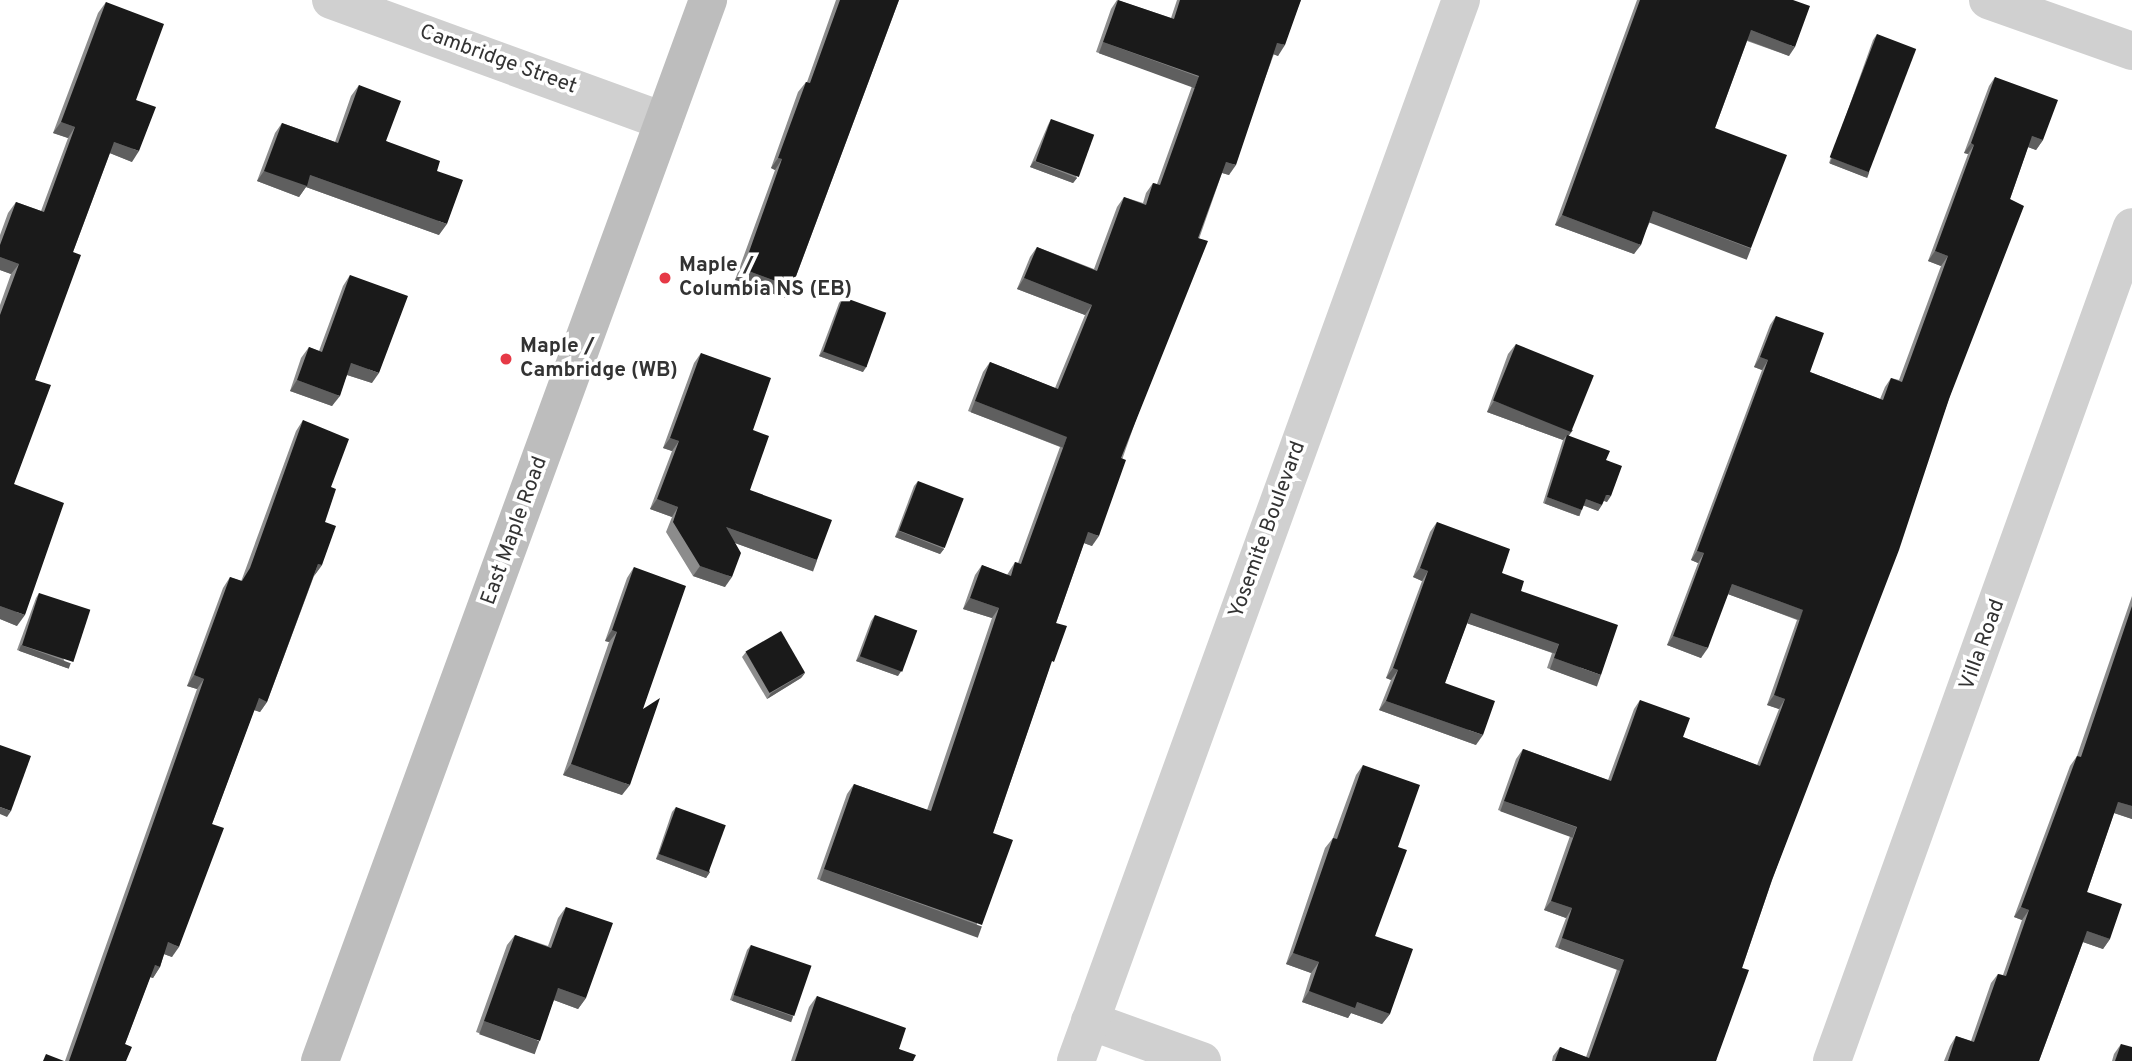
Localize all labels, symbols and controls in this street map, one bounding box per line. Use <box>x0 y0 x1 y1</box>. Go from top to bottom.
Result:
street label: Cambridge Street <box>416 20 580 100</box>
place label: Maple / Columbia NS (EB) <box>679 253 852 303</box>
marker: Maple / Columbia NS (EB) <box>657 270 673 286</box>
place label: Maple / Cambridge (WB) <box>520 334 678 384</box>
marker: Maple / Cambridge (WB) <box>498 351 514 367</box>
street label: Yosemite Boulevard <box>1224 438 1312 622</box>
street label: East Maple Road <box>477 453 553 609</box>
street label: Villa Road <box>1955 596 2011 694</box>

